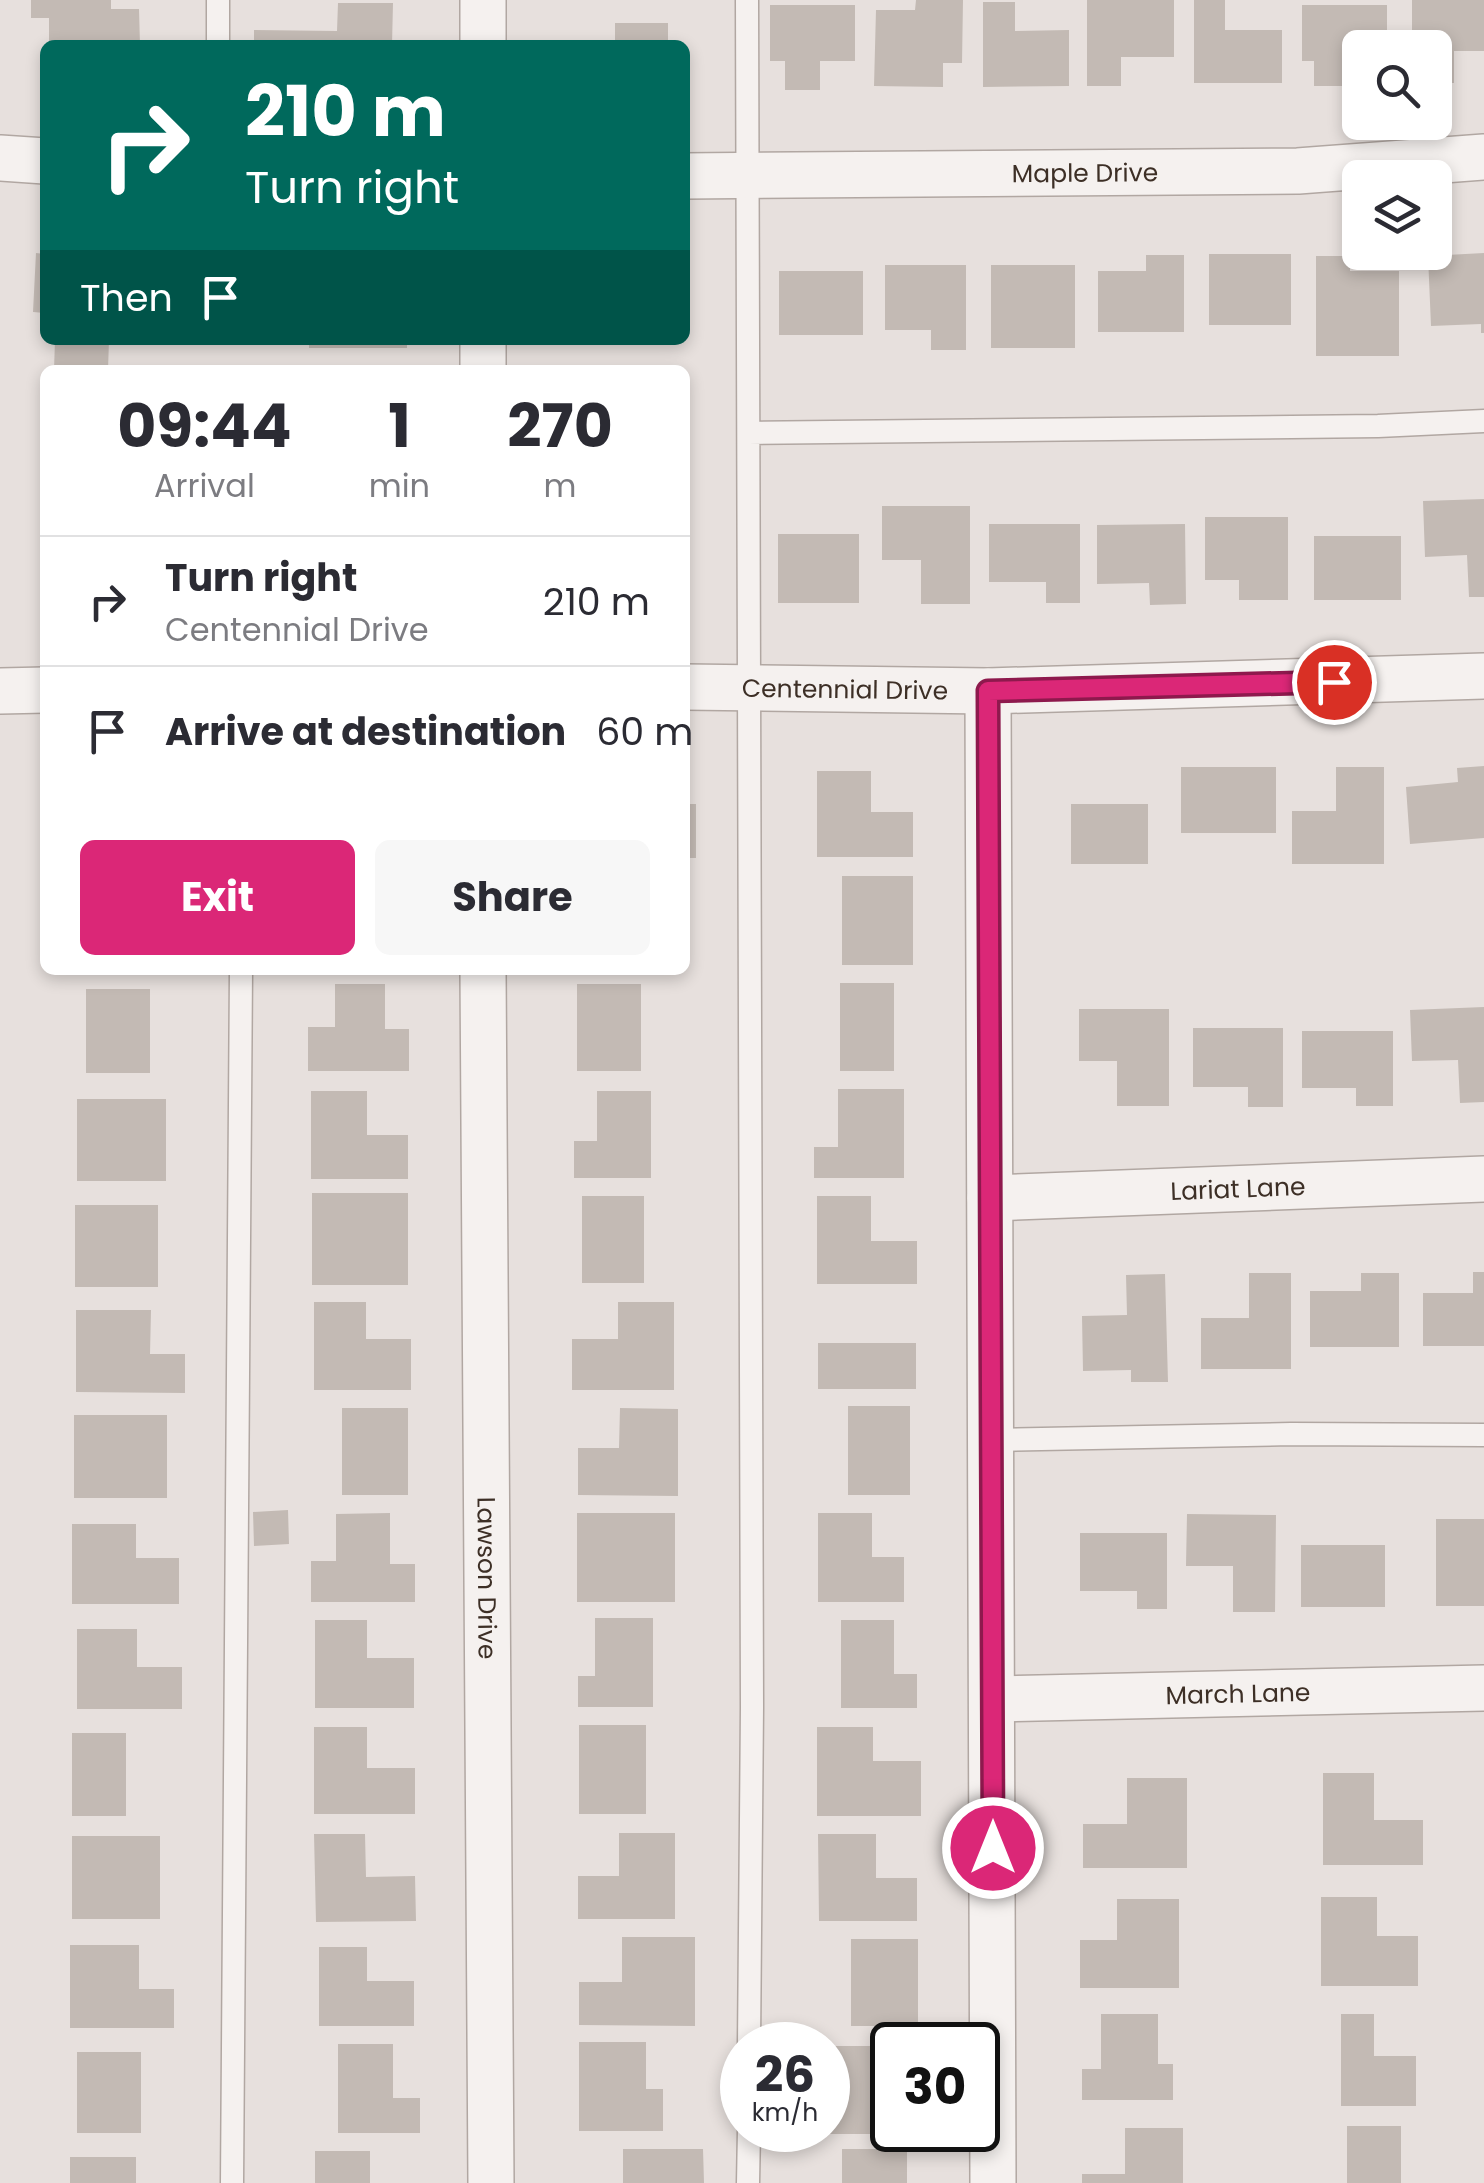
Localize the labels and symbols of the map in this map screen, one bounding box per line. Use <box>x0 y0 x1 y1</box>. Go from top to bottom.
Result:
street label: Maple Drive <box>1012 155 1158 191</box>
pin <box>1292 640 1377 725</box>
street label: Centennial Drive <box>742 670 948 708</box>
street label: Lariat Lane <box>1170 1168 1306 1209</box>
street label: Lawson Drive <box>469 1497 505 1659</box>
street label: March Lane <box>1165 1674 1311 1713</box>
position arrow <box>941 1796 1045 1900</box>
speed limit sign: 30 <box>870 2022 1000 2152</box>

